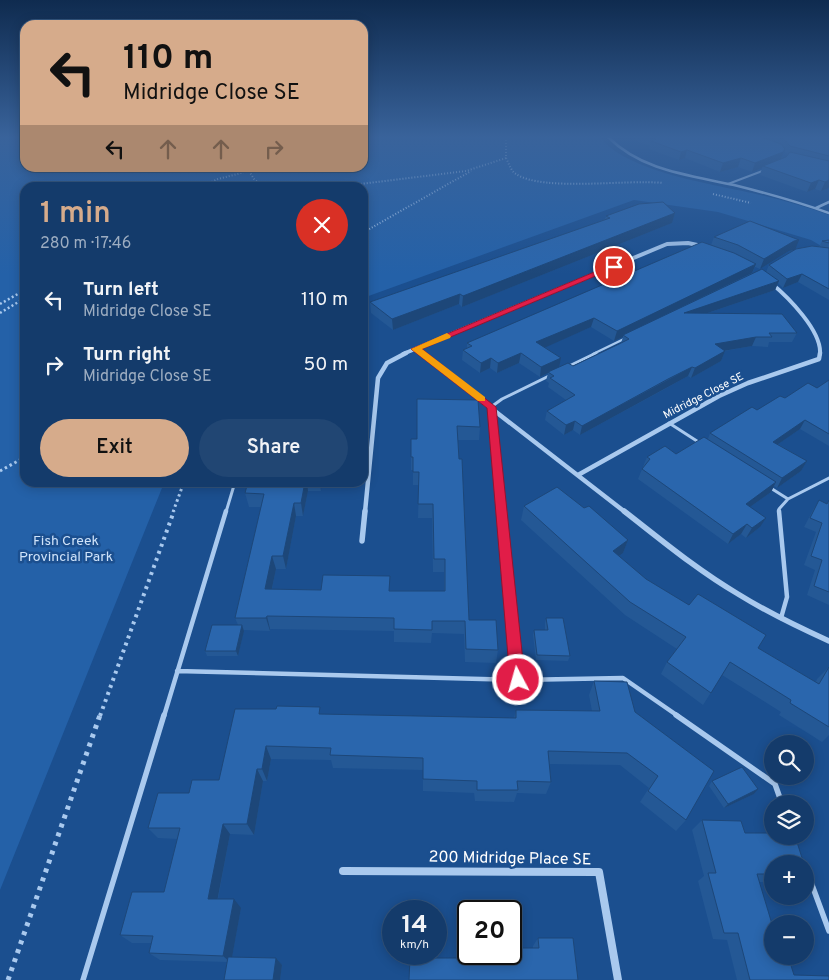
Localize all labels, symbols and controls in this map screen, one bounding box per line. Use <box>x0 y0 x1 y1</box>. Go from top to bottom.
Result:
text: 110 m <box>123 37 213 81</box>
icon: left <box>40 40 105 105</box>
text: Midridge Close SE <box>123 80 300 107</box>
icon: left <box>101 135 129 163</box>
icon: ahead <box>154 135 182 163</box>
icon: ahead <box>207 135 235 163</box>
icon: right <box>260 135 288 163</box>
text: 1 min <box>40 196 111 233</box>
button: close <box>296 199 348 251</box>
text: 280 m · 17:46 <box>40 234 131 254</box>
pin <box>593 246 635 288</box>
icon: arrive <box>600 253 628 281</box>
text: Turn left <box>83 278 159 302</box>
icon: left <box>40 286 68 314</box>
text: 110 m <box>301 288 348 312</box>
text: Midridge Close SE <box>83 302 212 322</box>
text: Turn right <box>83 343 171 367</box>
icon: right <box>40 351 68 379</box>
text: 50 m <box>303 353 348 377</box>
text: Midridge Close SE <box>83 367 212 387</box>
street label: Midridge Close SE <box>661 370 746 422</box>
button: Exit <box>40 419 189 477</box>
button: Share <box>199 419 348 477</box>
park label: Fish Creek Provincial Park <box>19 533 113 566</box>
position arrow <box>491 653 543 705</box>
map controls <box>764 735 814 965</box>
button: search <box>764 735 814 785</box>
button: layers <box>764 795 814 845</box>
street label: 200 Midridge Place SE <box>428 848 592 870</box>
button: + <box>764 855 814 905</box>
speed limit sign: 20 <box>457 900 522 965</box>
text: 14 <box>401 910 428 942</box>
button: − <box>764 915 814 965</box>
text: km/h <box>400 937 429 953</box>

